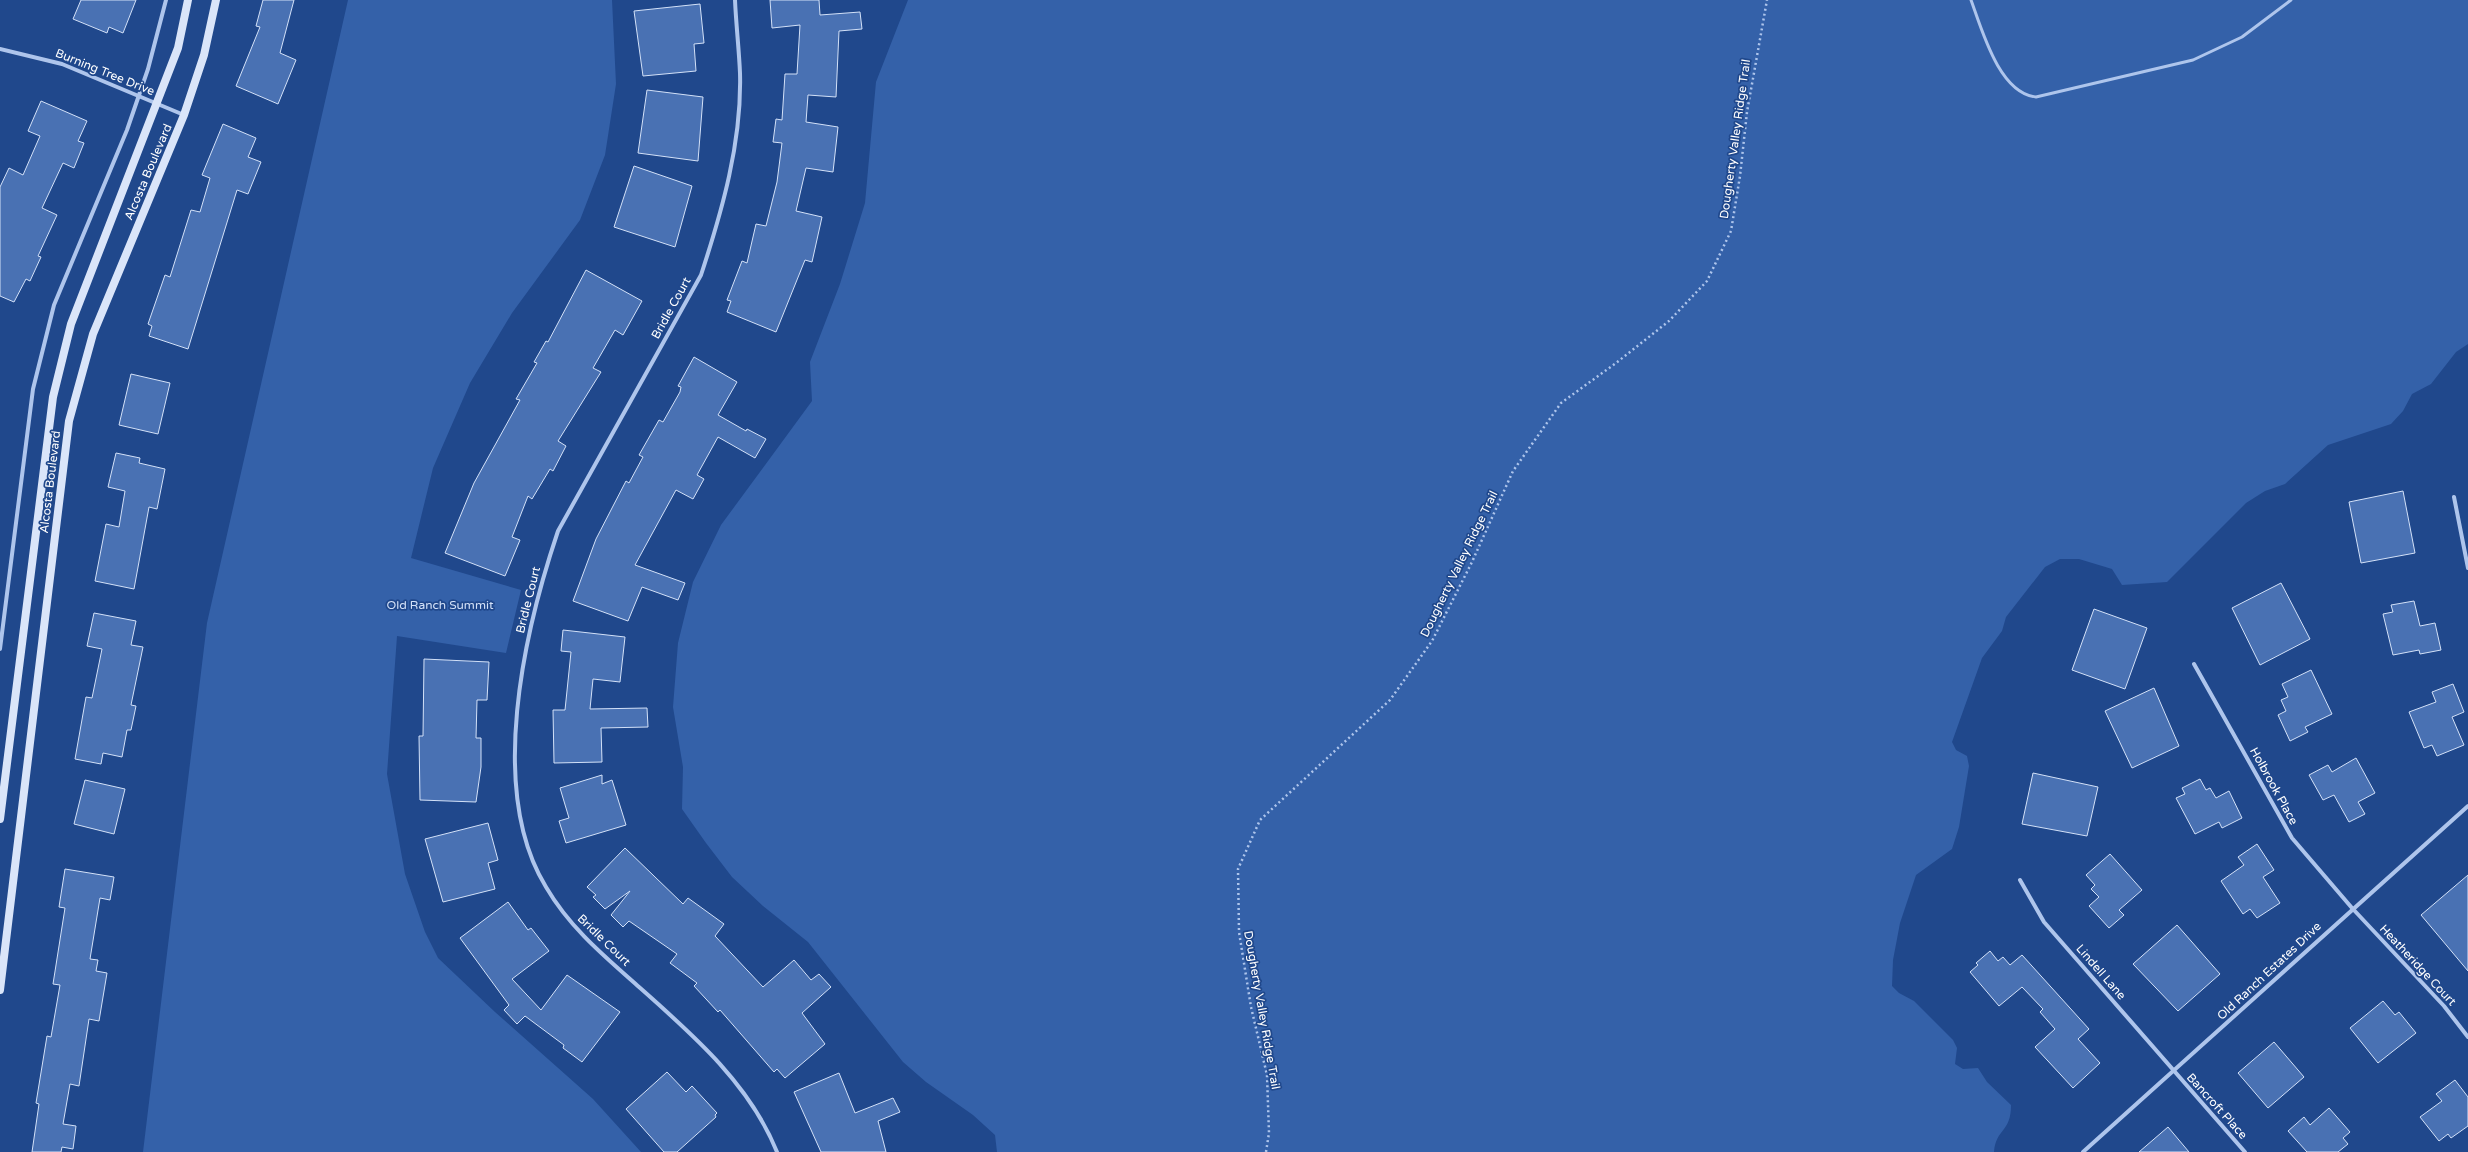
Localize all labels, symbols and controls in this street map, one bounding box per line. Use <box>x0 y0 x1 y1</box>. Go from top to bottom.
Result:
street label: Burning Tree Drive <box>53 46 157 98</box>
street label: Dougherty Valley Ridge Trail <box>1717 58 1753 220</box>
street label: Alcosta Boulevard <box>121 122 175 222</box>
street label: Bridle Court <box>648 274 694 341</box>
street label: Alcosta Boulevard <box>37 430 63 534</box>
street label: Dougherty Valley Ridge Trail <box>1417 489 1501 639</box>
street label: Bridle Court <box>513 565 543 635</box>
park label: Old Ranch Summit <box>387 598 494 612</box>
street label: Holbrook Place <box>2247 745 2301 827</box>
street label: Bridle Court <box>575 911 634 969</box>
street label: Old Ranch Estates Drive <box>2214 919 2324 1023</box>
street label: Heatheridge Court <box>2377 922 2459 1009</box>
street label: Dougherty Valley Ridge Trail <box>1241 930 1283 1090</box>
street label: Lindell Lane <box>2073 942 2129 1003</box>
street label: Bancroft Place <box>2184 1070 2250 1142</box>

